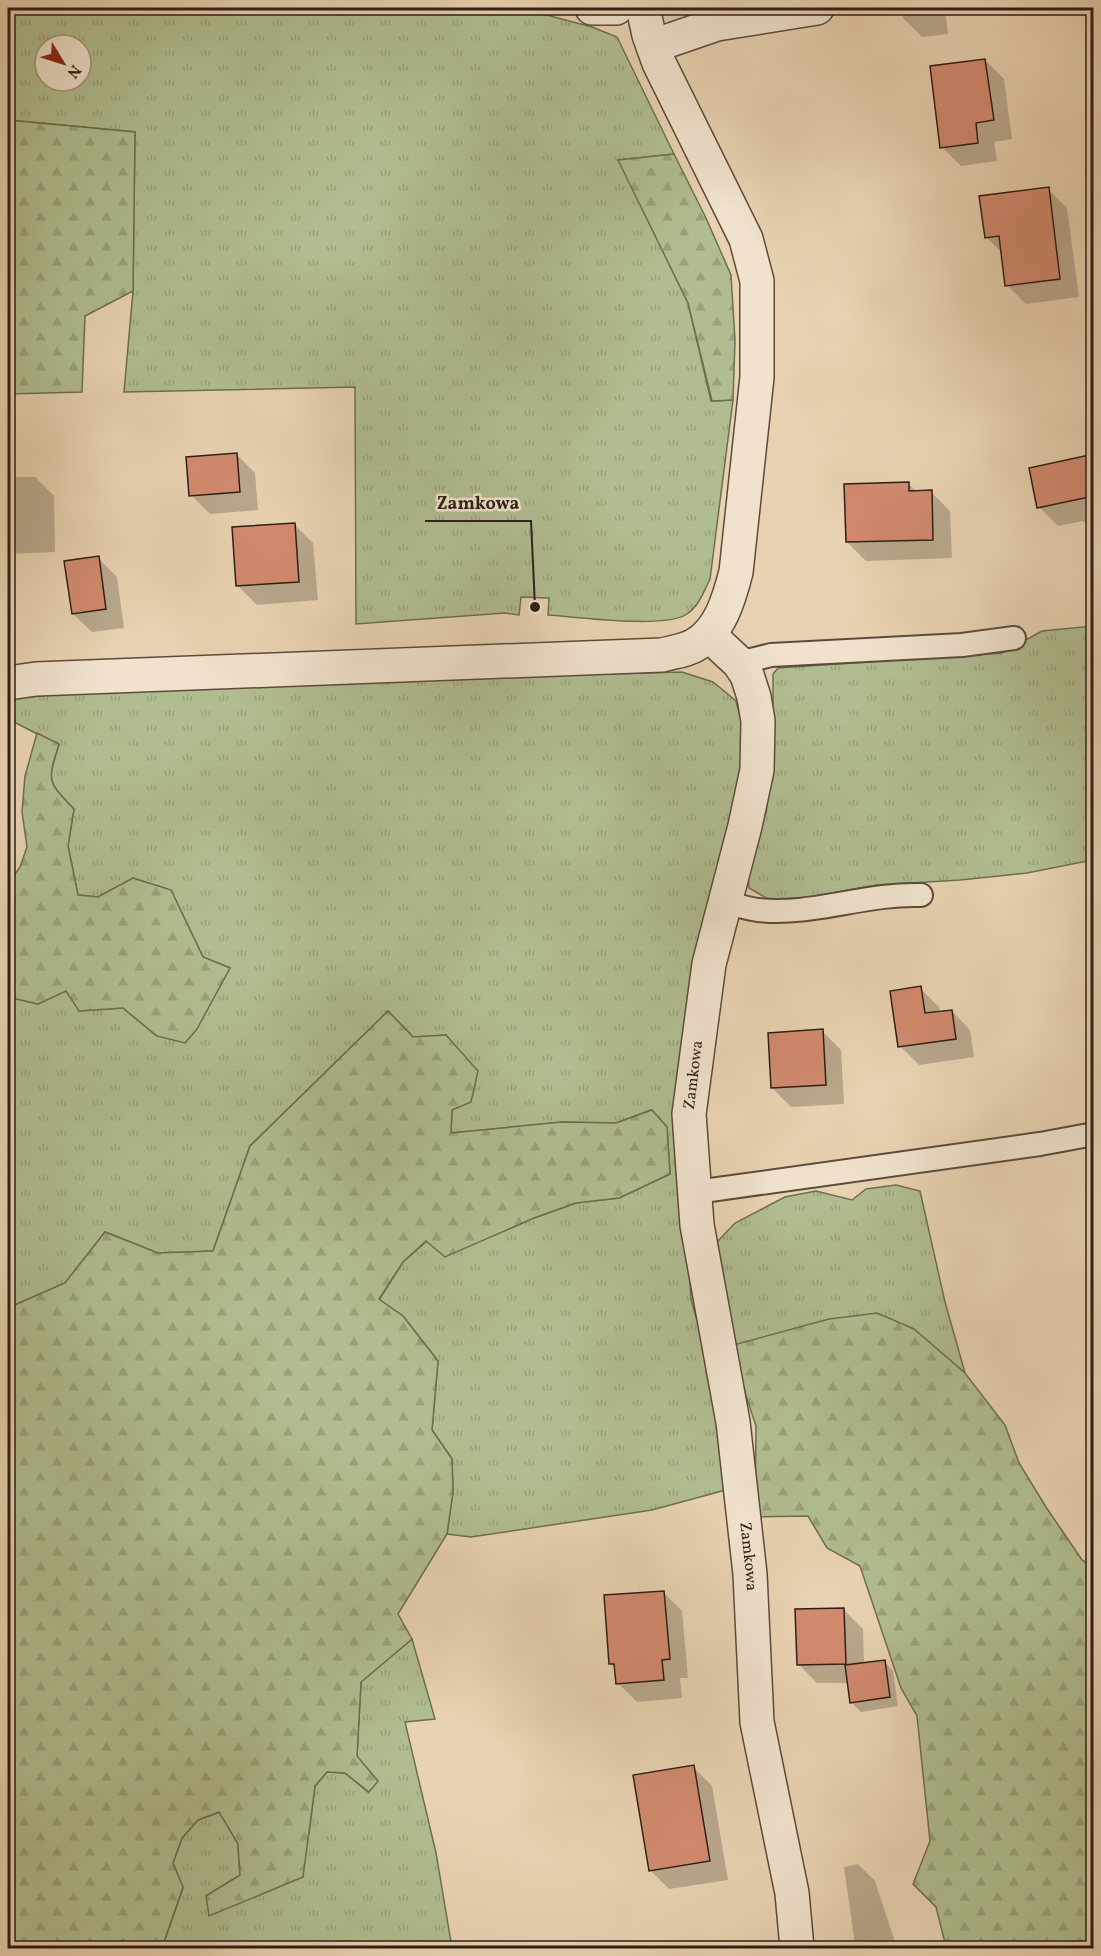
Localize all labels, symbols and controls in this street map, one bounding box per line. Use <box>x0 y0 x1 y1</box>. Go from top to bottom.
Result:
north arrow <box>33 33 93 93</box>
text: N <box>61 60 85 83</box>
callout: Zamkowa <box>425 485 531 521</box>
text: Zamkowa <box>437 492 519 517</box>
street label: Zamkowa <box>679 1039 709 1111</box>
street label: Zamkowa <box>733 1521 762 1592</box>

